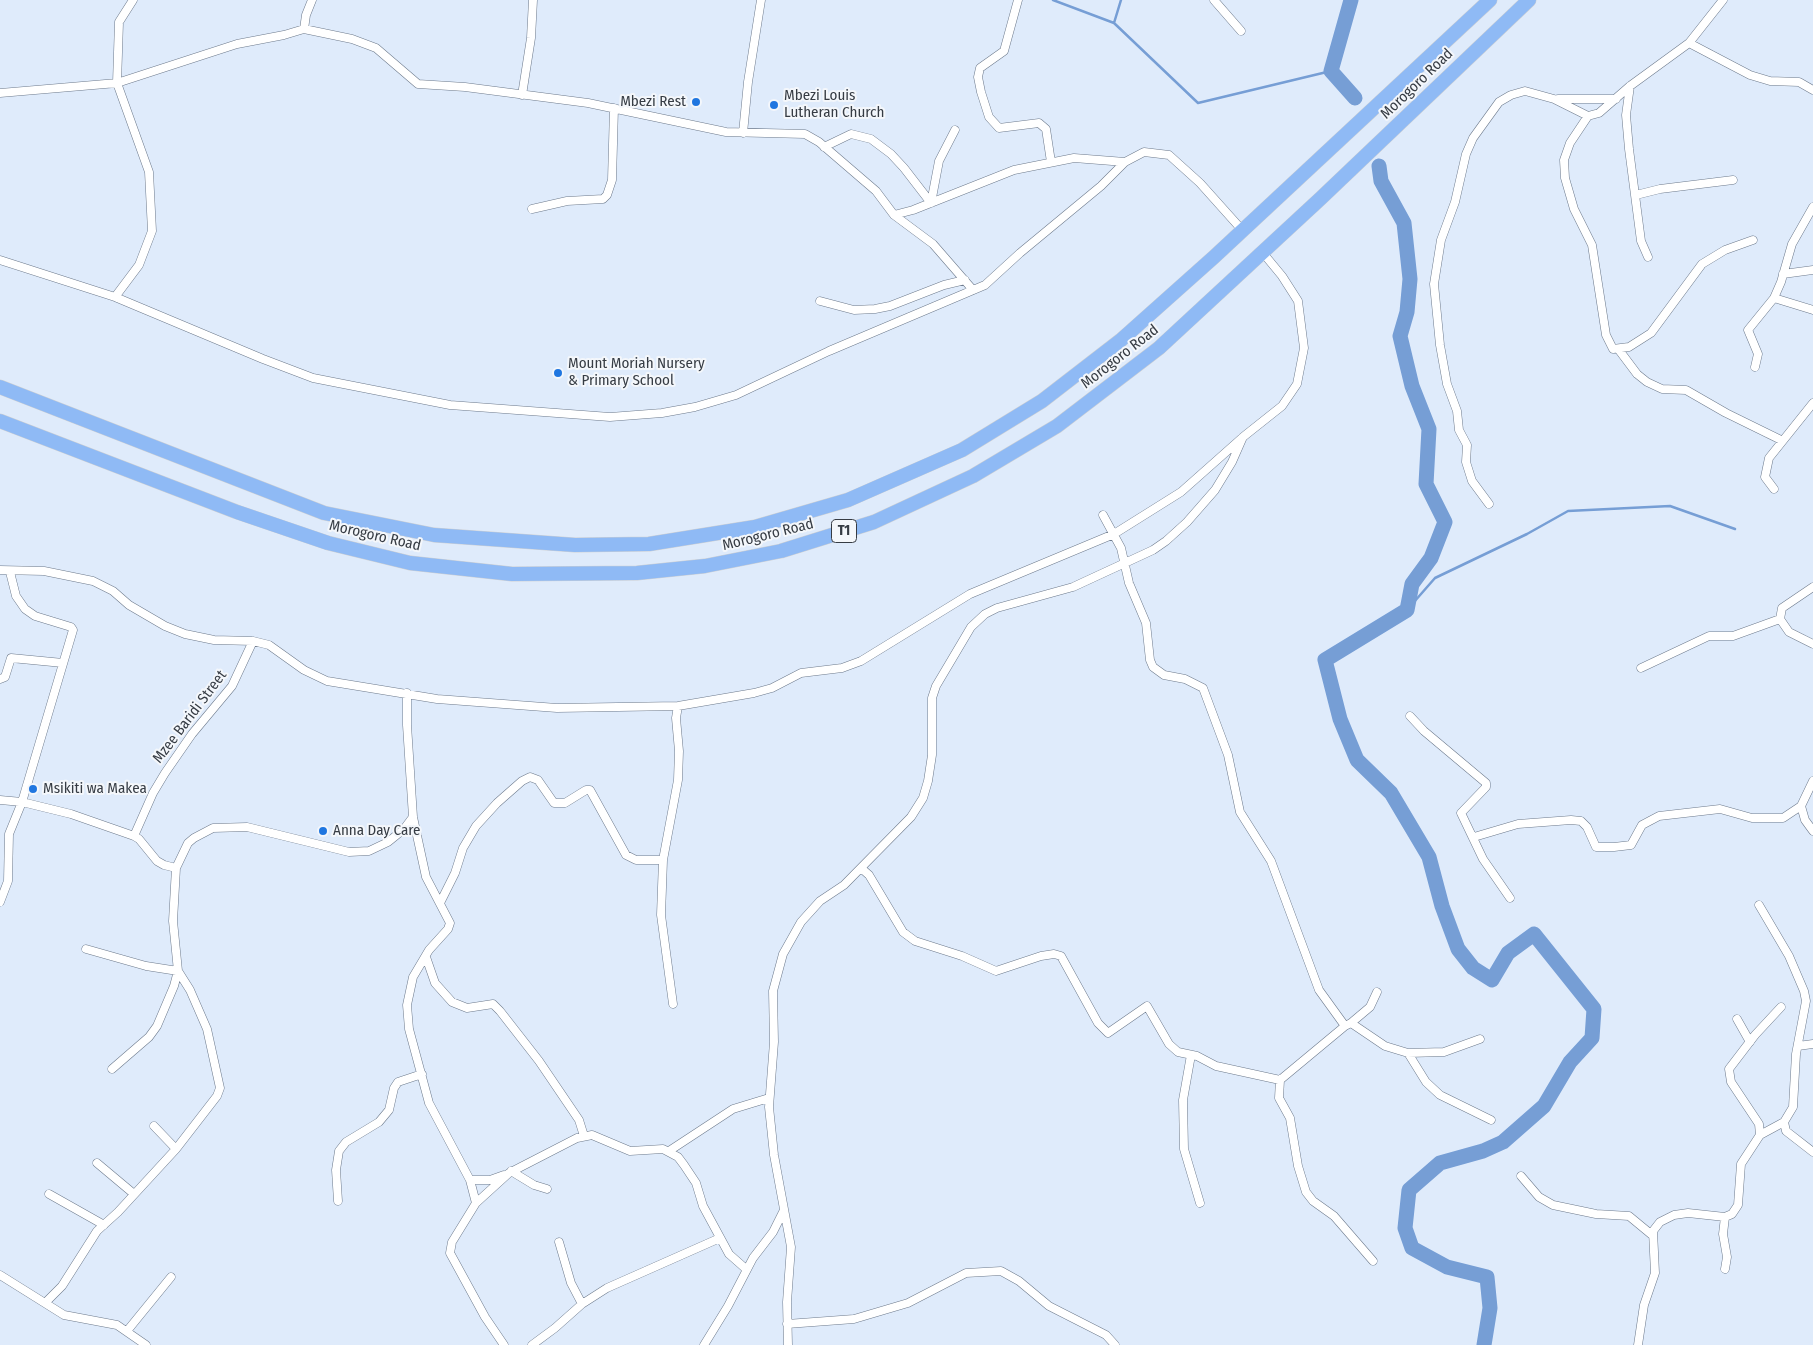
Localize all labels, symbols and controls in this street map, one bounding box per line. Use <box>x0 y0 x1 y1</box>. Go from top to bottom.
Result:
street label: Morogoro Road <box>1377 45 1457 123</box>
place label: Mbezi Louis Lutheran Church <box>784 87 884 122</box>
place label: Mbezi Rest <box>620 93 686 111</box>
marker: Mbezi Rest <box>690 96 702 108</box>
marker: Mbezi Louis Lutheran Church <box>768 99 780 111</box>
street label: Morogoro Road <box>1078 321 1162 393</box>
place label: Mount Moriah Nursery & Primary School <box>568 355 705 390</box>
marker: Mount Moriah Nursery & Primary School <box>552 367 564 379</box>
street label: Morogoro Road <box>721 515 815 555</box>
street label: Morogoro Road <box>328 517 422 555</box>
road number: T1 <box>832 520 856 542</box>
street label: Mzee Baridi Street <box>149 667 231 767</box>
place label: Msikiti wa Makea <box>43 780 147 798</box>
marker: Msikiti wa Makea <box>27 783 39 795</box>
place label: Anna Day Care <box>333 822 421 840</box>
marker: Anna Day Care <box>317 825 329 837</box>

